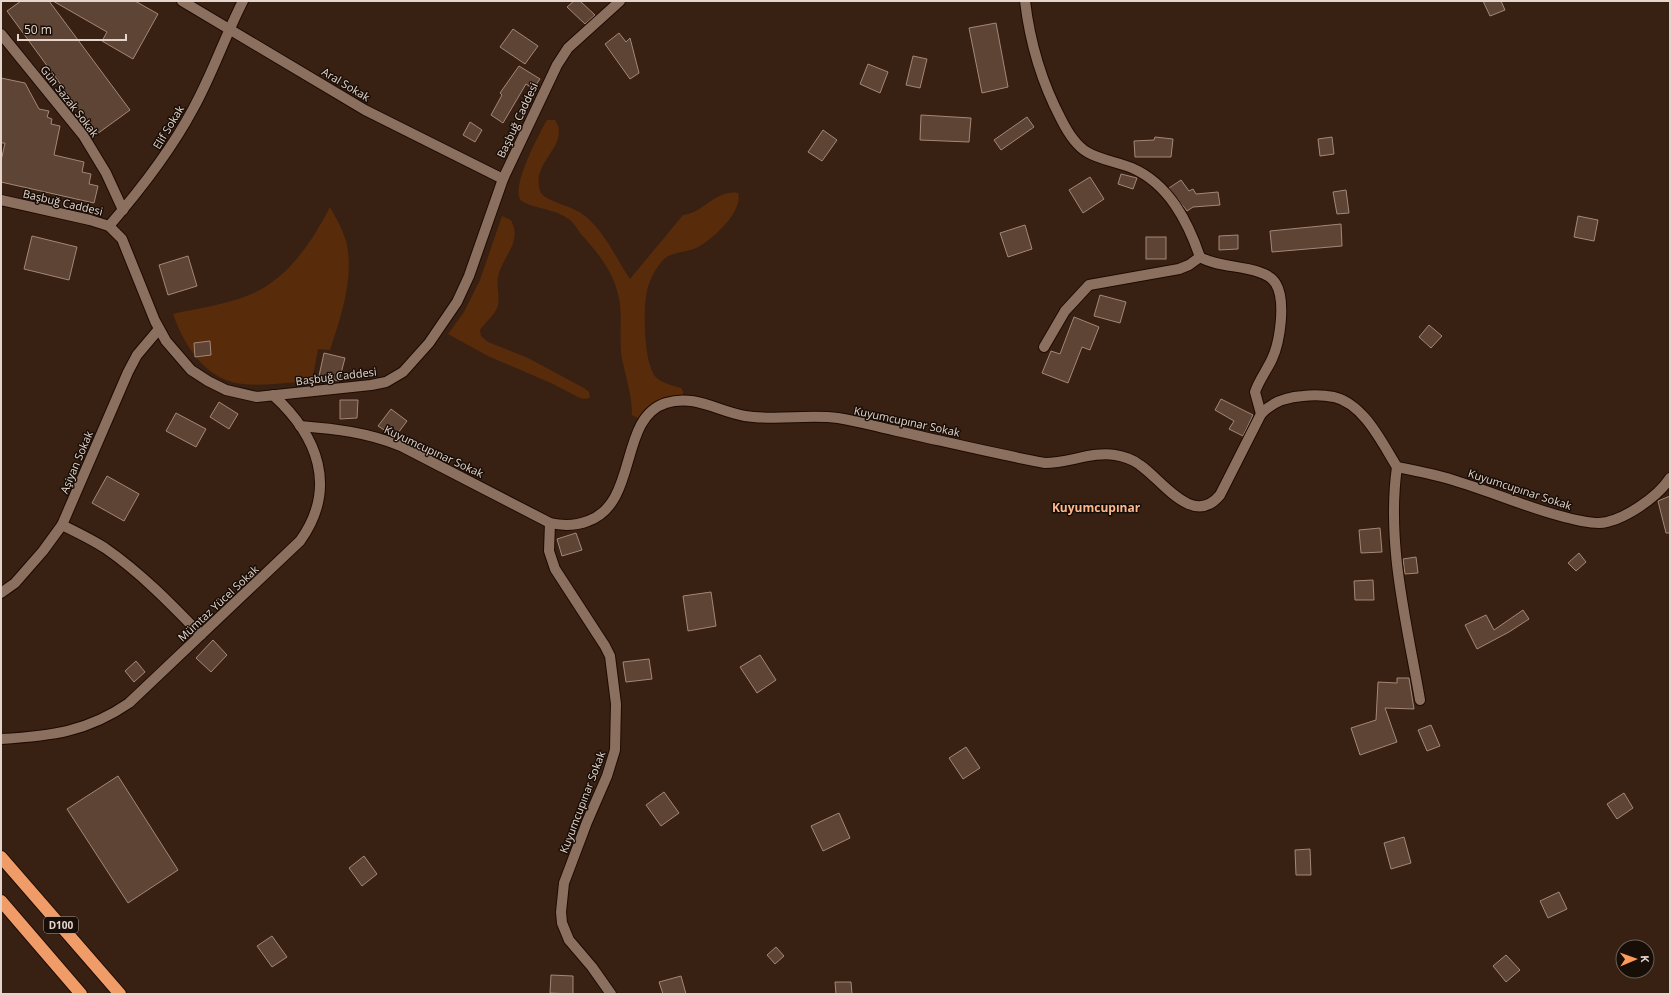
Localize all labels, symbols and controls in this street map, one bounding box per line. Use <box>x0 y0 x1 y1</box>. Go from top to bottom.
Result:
scale bar <box>18 16 126 42</box>
text: 50 m <box>24 21 52 38</box>
street label: Gün Sazak Sokak <box>37 62 103 140</box>
street label: Aral Sokak <box>319 64 373 104</box>
street label: Başbuğ Caddesi <box>493 80 541 160</box>
street label: Elif Sokak <box>149 102 187 152</box>
street label: Başbuğ Caddesi <box>22 186 104 218</box>
street label: Başbuğ Caddesi <box>295 364 377 388</box>
street label: Kuyumcupınar Sokak <box>853 402 962 440</box>
street label: Kuyumcupınar Sokak <box>382 421 486 481</box>
street label: Aşiyan Sokak <box>56 428 96 496</box>
street label: Kuyumcupınar Sokak <box>1466 465 1574 513</box>
district label: Kuyumcupınar <box>1052 499 1141 516</box>
street label: Mümtaz Yücel Sokak <box>174 562 262 644</box>
street label: Kuyumcupınar Sokak <box>556 749 608 855</box>
road number: D100 <box>44 917 78 933</box>
north arrow <box>1615 939 1655 979</box>
text: K <box>1638 955 1653 963</box>

